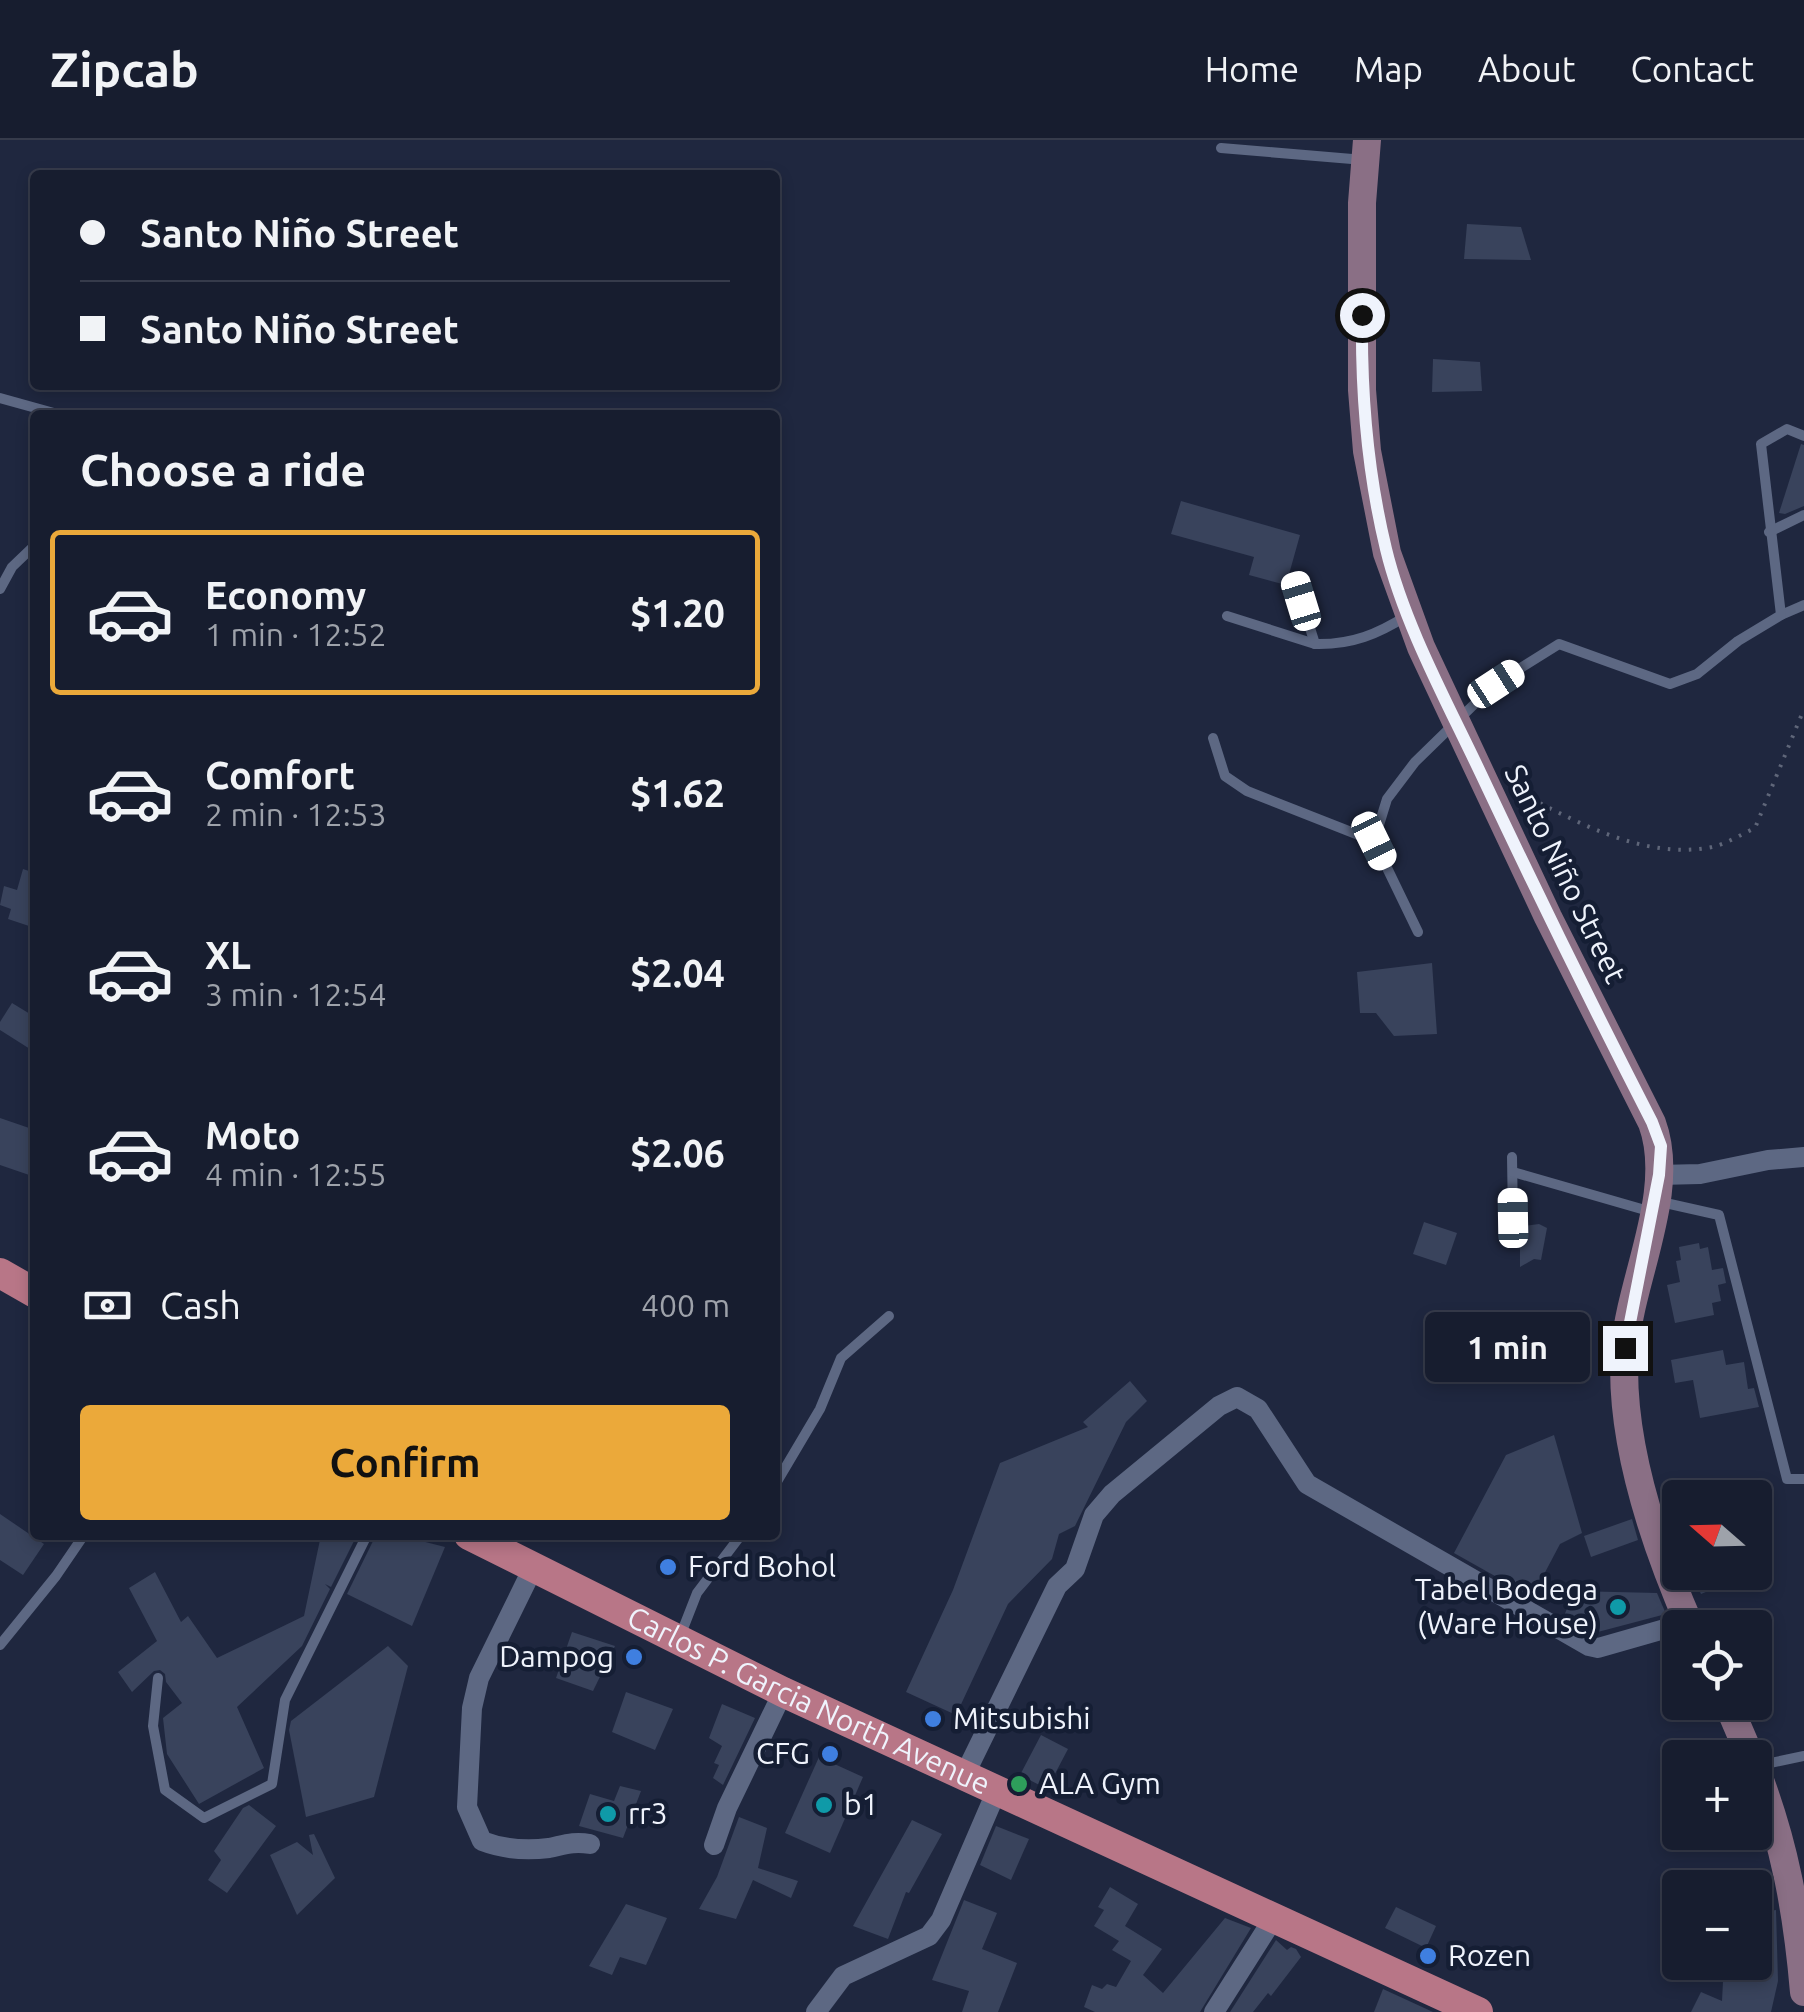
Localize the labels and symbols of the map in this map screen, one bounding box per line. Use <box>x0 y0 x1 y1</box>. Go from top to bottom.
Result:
route start <box>1340 293 1385 338</box>
car <box>1278 568 1324 634</box>
car <box>1463 655 1529 713</box>
street label: Santo Niño Street <box>1498 759 1634 988</box>
car <box>1347 807 1401 875</box>
car <box>1497 1188 1529 1248</box>
callout: 1 min <box>1425 1313 1590 1383</box>
route end <box>1603 1326 1648 1371</box>
north arrow <box>1662 1480 1772 1590</box>
place label: Ford Bohol <box>688 1549 836 1583</box>
marker: Ford Bohol <box>657 1556 679 1578</box>
place label: Tabel Bodega (Ware House) <box>1415 1572 1598 1640</box>
marker: Tabel Bodega (Ware House) <box>1607 1596 1629 1618</box>
street label: Carlos P. Garcia North Avenue <box>622 1599 996 1801</box>
place label: Dampog <box>499 1639 614 1673</box>
marker: Dampog <box>623 1646 645 1668</box>
place label: Mitsubishi <box>953 1701 1091 1735</box>
marker: Mitsubishi <box>922 1708 944 1730</box>
place label: CFG <box>756 1736 810 1770</box>
marker: CFG <box>819 1743 841 1765</box>
place label: ALA Gym <box>1039 1766 1161 1800</box>
marker: ALA Gym <box>1008 1773 1030 1795</box>
place label: b1 <box>844 1787 878 1821</box>
marker: b1 <box>813 1794 835 1816</box>
place label: rr3 <box>628 1796 668 1830</box>
marker: rr3 <box>597 1803 619 1825</box>
place label: Rozen <box>1448 1938 1531 1972</box>
marker: Rozen <box>1417 1945 1439 1967</box>

